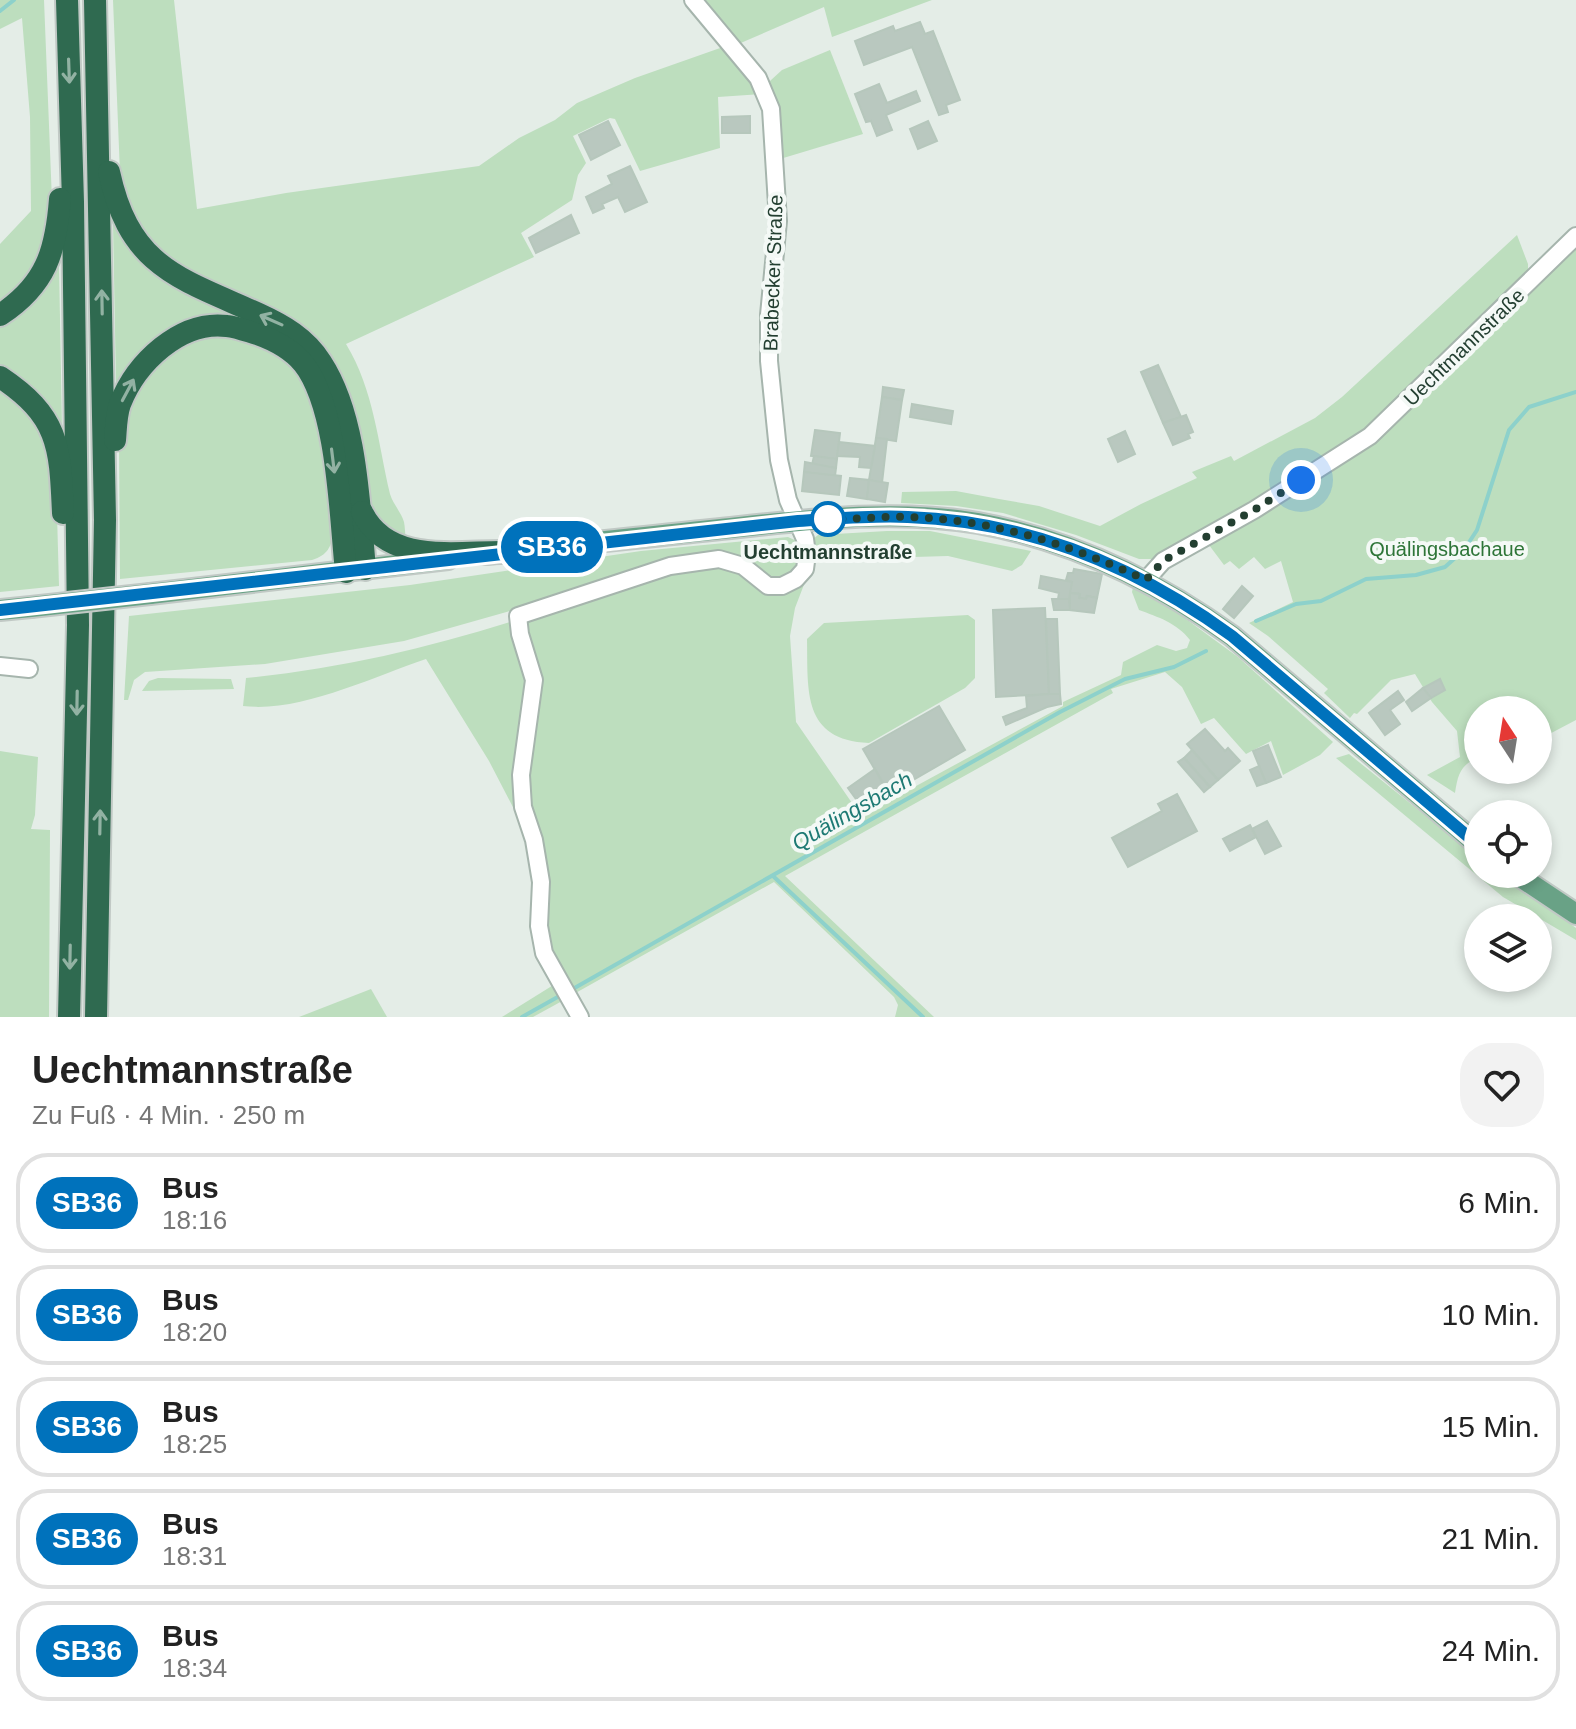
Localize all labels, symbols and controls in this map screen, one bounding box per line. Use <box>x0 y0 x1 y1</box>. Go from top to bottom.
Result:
one-way arrow <box>62 57 77 84</box>
street label: Brabecker Straße <box>759 194 787 352</box>
street label: Uechtmannstraße <box>1399 284 1529 410</box>
one-way arrow <box>94 289 110 316</box>
one-way arrow <box>259 311 284 326</box>
one-way arrow <box>120 378 136 402</box>
one-way arrow <box>326 447 341 474</box>
your location <box>1281 460 1321 500</box>
marker: Uechtmannstraße <box>811 502 845 536</box>
line badge: SB36 <box>496 521 608 573</box>
text: SB36 <box>517 531 587 562</box>
park label: Quälingsbachaue <box>1369 538 1525 560</box>
place label: Uechtmannstraße <box>744 541 912 563</box>
one-way arrow <box>69 689 84 716</box>
north arrow <box>1464 696 1552 784</box>
map controls <box>1464 696 1552 992</box>
water label: Quälingsbach <box>787 767 917 855</box>
button: locate <box>1464 800 1552 888</box>
one-way arrow <box>92 809 108 836</box>
button: layers <box>1464 904 1552 992</box>
one-way arrow <box>63 943 78 970</box>
button: heart <box>1460 1043 1544 1127</box>
text: Uechtmannstraße <box>32 1049 353 1091</box>
text: Zu Fuß · 4 Min. · 250 m <box>32 1100 305 1130</box>
text: Bus <box>162 1171 219 1204</box>
text: 6 Min. <box>1458 1186 1540 1219</box>
text: SB36 <box>52 1187 122 1218</box>
text: 18:16 <box>162 1205 227 1235</box>
text: Bus <box>162 1283 219 1316</box>
text: 10 Min. <box>1442 1298 1540 1331</box>
text: SB36 <box>52 1299 122 1330</box>
text: 18:20 <box>162 1317 227 1347</box>
text: Bus <box>162 1395 219 1428</box>
text: 15 Min. <box>1442 1410 1540 1443</box>
text: SB36 <box>52 1411 122 1442</box>
text: 18:25 <box>162 1429 227 1459</box>
text: Bus <box>162 1507 219 1540</box>
text: 21 Min. <box>1442 1522 1540 1555</box>
text: SB36 <box>52 1523 122 1554</box>
text: 18:31 <box>162 1541 227 1571</box>
text: Bus <box>162 1619 219 1652</box>
text: 24 Min. <box>1442 1634 1540 1667</box>
text: SB36 <box>52 1635 122 1666</box>
text: 18:34 <box>162 1653 227 1683</box>

